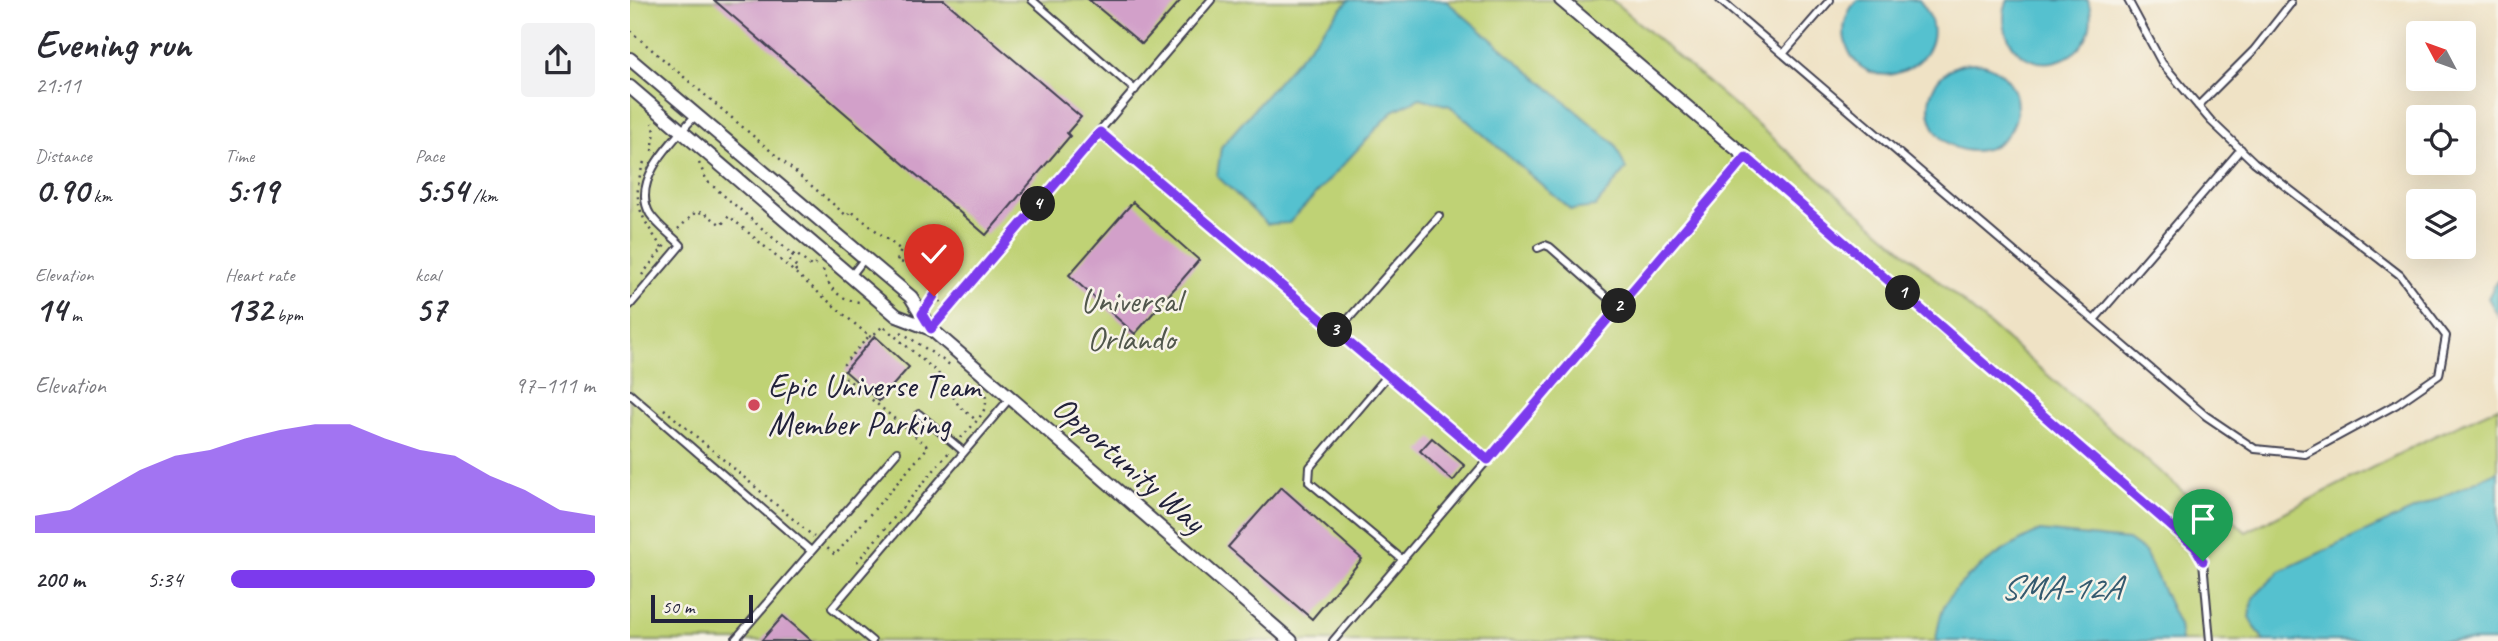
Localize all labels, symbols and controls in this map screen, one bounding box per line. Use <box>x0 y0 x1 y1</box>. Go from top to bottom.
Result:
text: Evening run <box>35 21 191 68</box>
north arrow <box>2406 21 2476 91</box>
map controls <box>2406 21 2476 259</box>
button: share <box>521 23 595 97</box>
text: 21:11 <box>35 71 81 100</box>
button: locate <box>2406 105 2476 175</box>
text: Distance <box>35 144 92 168</box>
text: Time <box>225 144 254 168</box>
text: Pace <box>415 144 444 168</box>
text: 0.90 <box>35 168 89 213</box>
text: 5:19 <box>225 168 278 213</box>
text: 5:54 <box>415 168 468 213</box>
text: km <box>89 184 112 208</box>
text: /km <box>468 184 498 208</box>
pin: 4 <box>1020 186 1056 222</box>
button: layers <box>2406 189 2476 259</box>
text: 4 <box>1033 191 1042 215</box>
pin <box>904 224 964 296</box>
icon: check <box>915 235 953 273</box>
text: Elevation <box>35 263 93 287</box>
text: Heart rate <box>225 263 294 287</box>
text: kcal <box>415 263 440 287</box>
pin: 1 <box>1886 276 1920 310</box>
park label: Universal Orlando <box>1081 280 1187 360</box>
text: 1 <box>1898 280 1907 304</box>
text: 14 <box>35 287 67 332</box>
text: 132 <box>225 287 272 332</box>
text: 57 <box>415 287 446 332</box>
pin: 2 <box>1602 288 1636 324</box>
text: 2 <box>1614 293 1623 317</box>
text: m <box>67 303 82 327</box>
text: bpm <box>272 303 303 327</box>
pin: 3 <box>1318 312 1352 348</box>
text: 3 <box>1330 317 1339 341</box>
place label: Epic Universe Team Member Parking <box>768 365 982 445</box>
text: Elevation <box>35 371 106 400</box>
text: 97–111 m <box>515 371 595 400</box>
street label: Opportunity Way <box>1044 386 1216 544</box>
marker: Epic Universe Team Member Parking <box>746 397 762 413</box>
pin <box>2173 489 2233 561</box>
icon: arrive <box>2184 500 2222 538</box>
text: 200 m <box>35 565 85 594</box>
text: 5:34 <box>147 565 183 594</box>
water label: SMA-12A <box>2000 565 2127 610</box>
scale bar <box>651 592 752 624</box>
text: 50 m <box>662 595 694 619</box>

